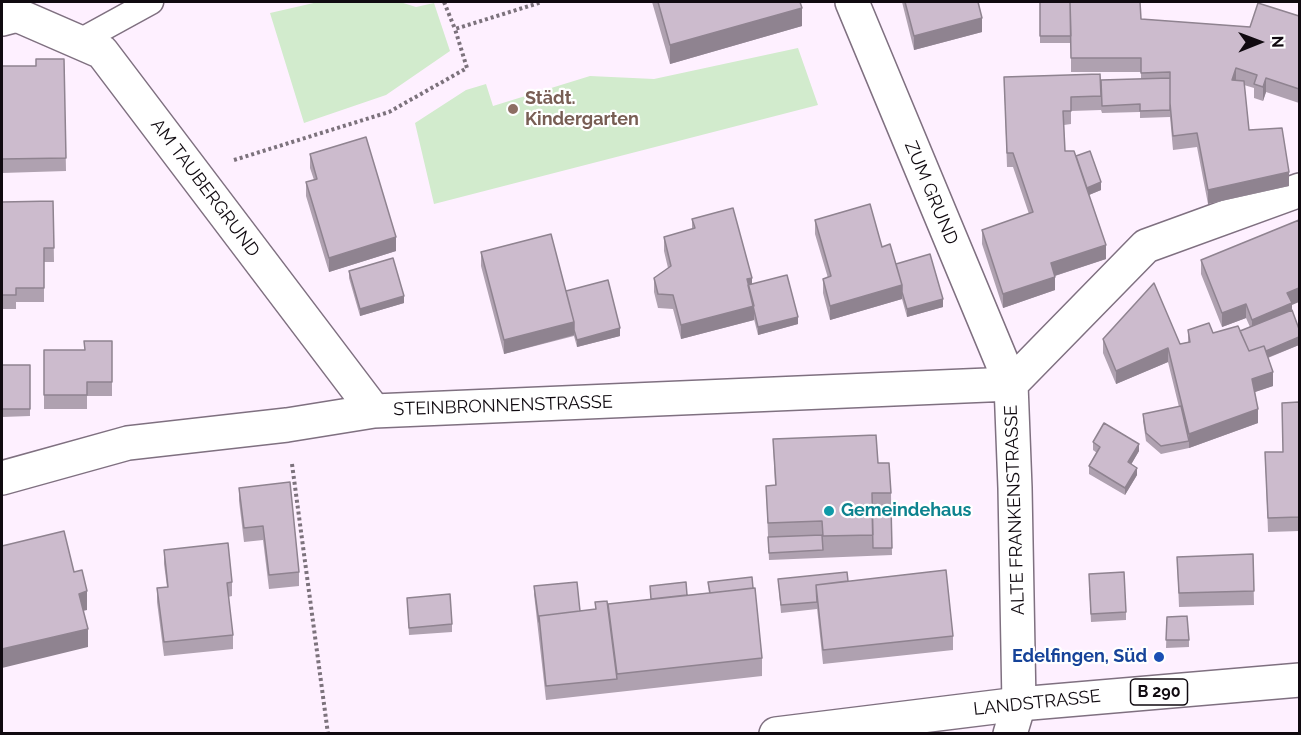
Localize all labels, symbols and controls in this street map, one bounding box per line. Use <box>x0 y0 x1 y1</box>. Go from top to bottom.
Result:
north arrow <box>1229 12 1289 72</box>
text: N <box>1268 35 1287 48</box>
place label: Städt. Kindergarten <box>525 88 639 130</box>
marker: Städt. Kindergarten <box>506 102 520 116</box>
street label: AM TAUBERGRUND <box>146 115 264 261</box>
street label: ZUM GRUND <box>900 138 962 248</box>
street label: STEINBRONNENSTRASSE <box>393 391 613 421</box>
street label: ALTE FRANKENSTRASSE <box>1001 405 1029 615</box>
place label: Gemeindehaus <box>841 500 971 522</box>
marker: Gemeindehaus <box>822 504 836 518</box>
place label: Edelfingen, Süd <box>1012 646 1147 668</box>
marker: Edelfingen, Süd <box>1152 650 1166 664</box>
road number: B 290 <box>1130 679 1188 705</box>
street label: LANDSTRASSE <box>972 686 1102 720</box>

